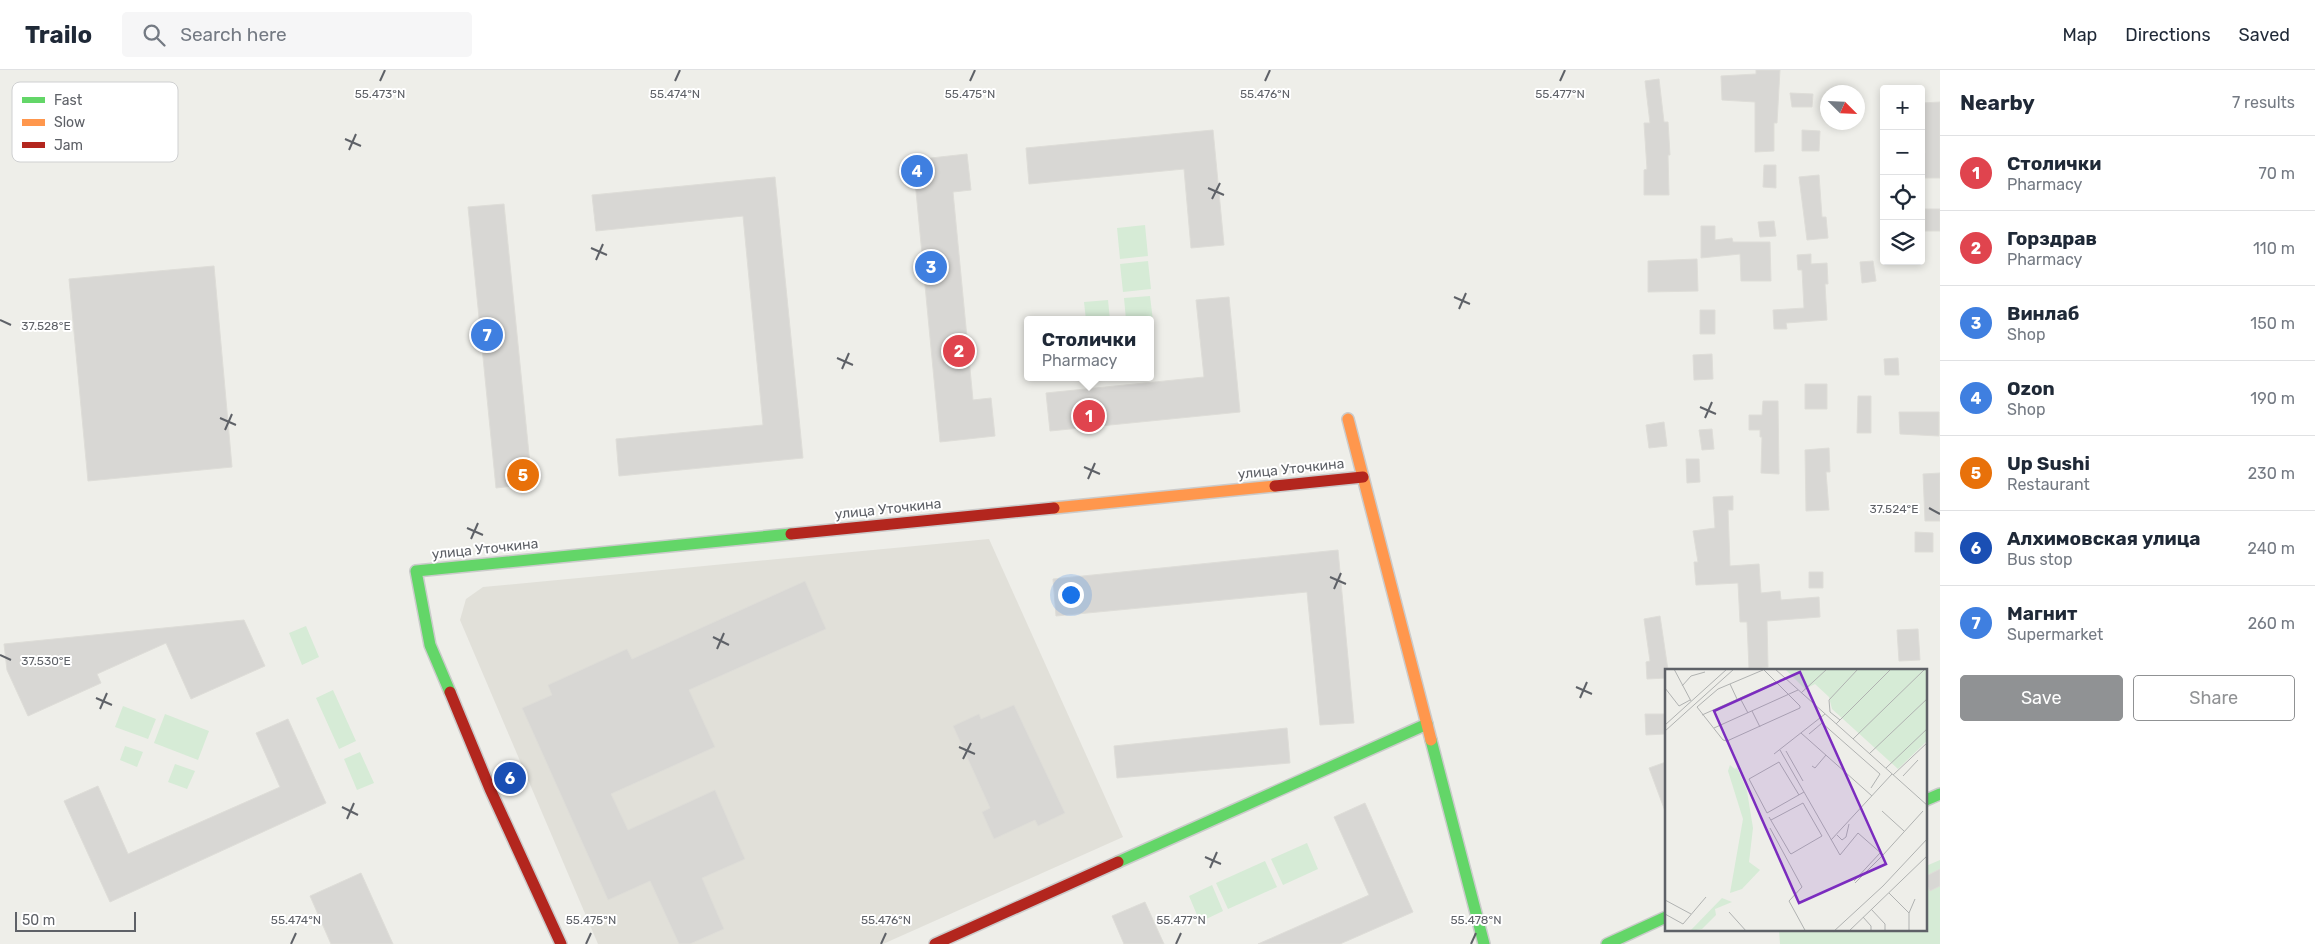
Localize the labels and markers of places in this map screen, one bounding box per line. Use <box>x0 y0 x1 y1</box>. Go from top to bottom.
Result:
pin: 4 <box>901 152 933 190</box>
pin: 3 <box>915 248 947 286</box>
pin: 7 <box>471 316 503 354</box>
pin: 2 <box>943 332 975 370</box>
pin: 1 <box>1073 397 1105 435</box>
pin: 5 <box>507 456 539 494</box>
pin: 6 <box>494 759 526 797</box>

